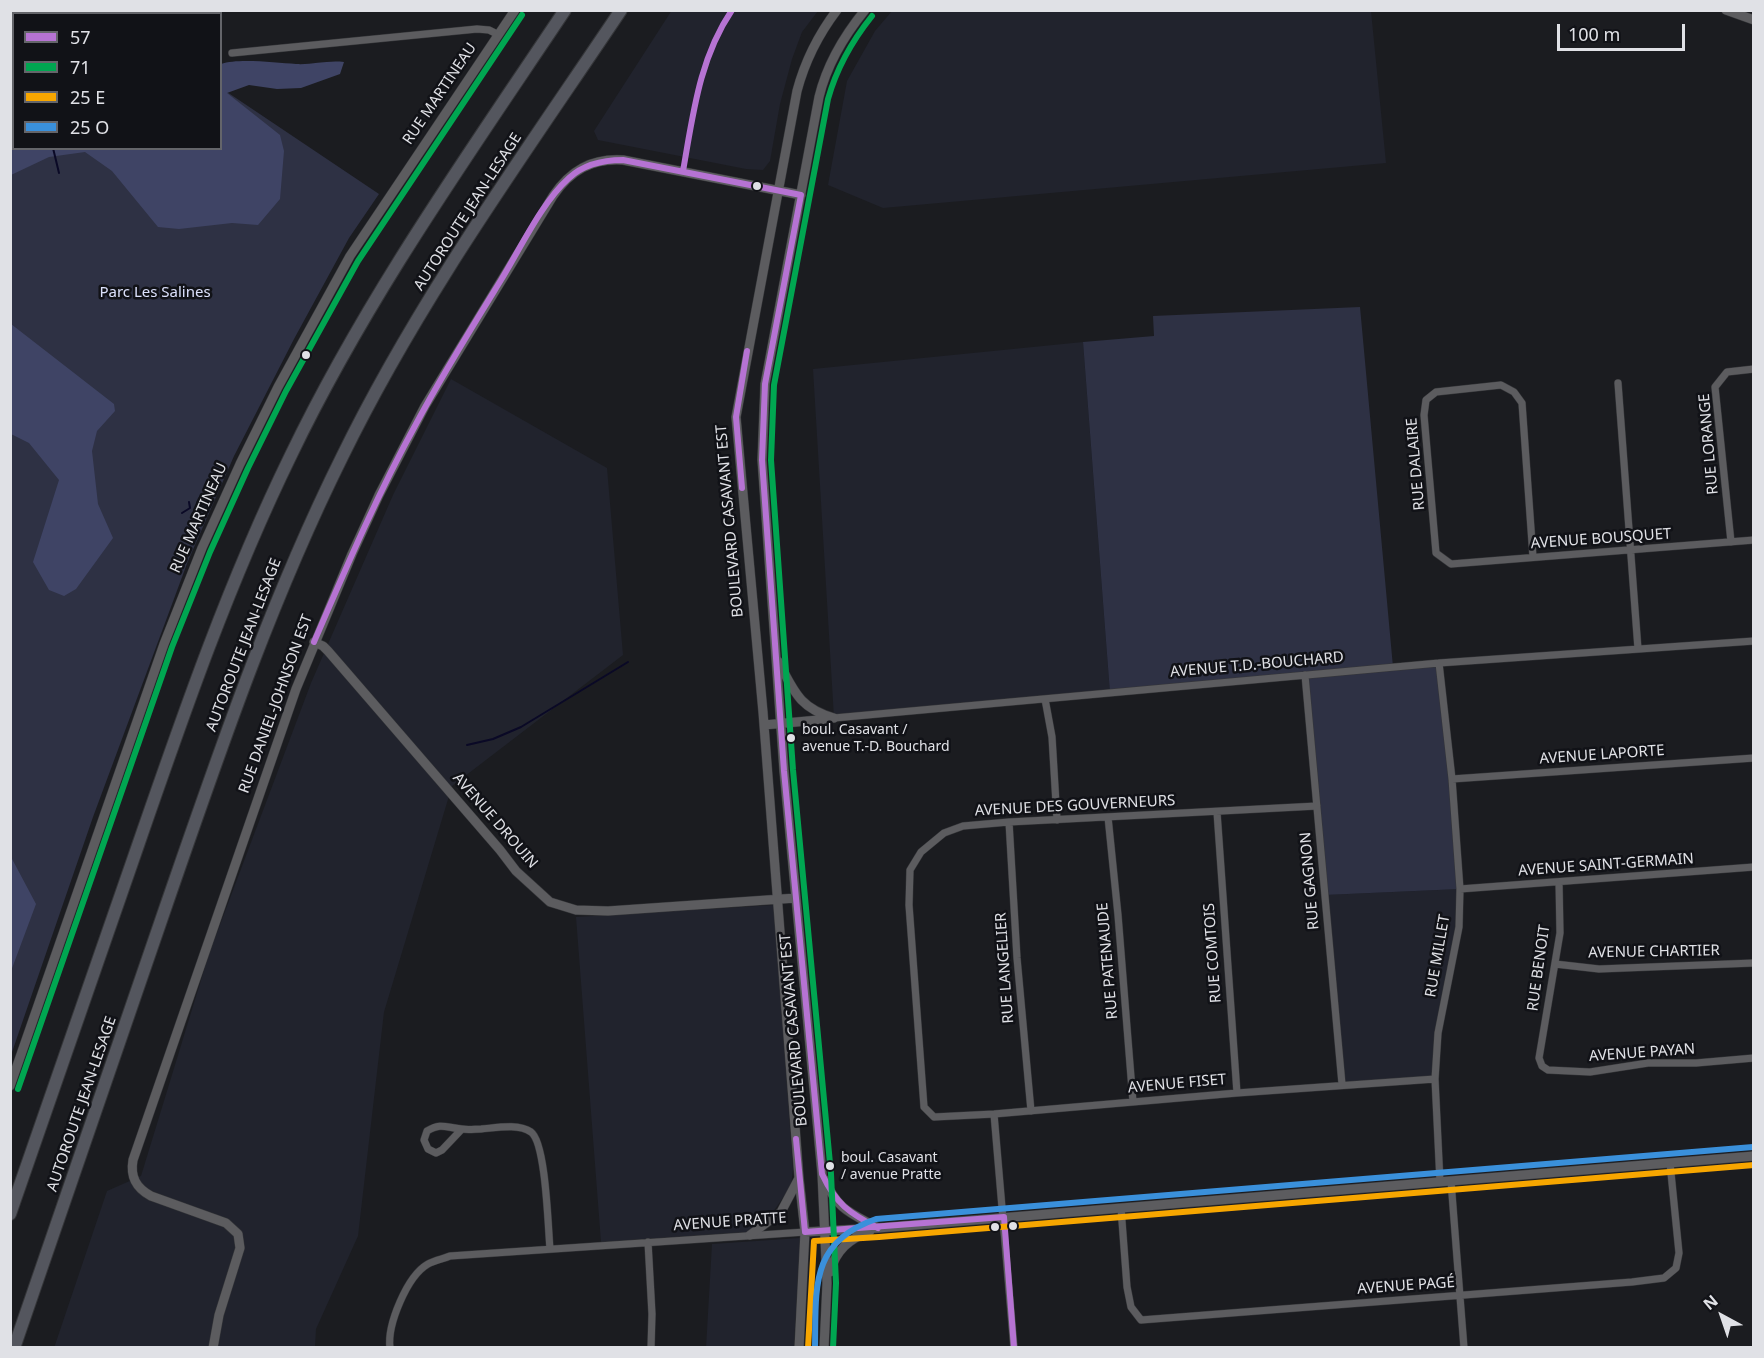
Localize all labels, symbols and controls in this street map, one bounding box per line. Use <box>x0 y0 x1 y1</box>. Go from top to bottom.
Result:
legend <box>12 12 222 150</box>
scale bar <box>1560 12 1688 50</box>
text: 100 m <box>1568 22 1620 46</box>
text: 57 <box>70 25 91 49</box>
street label: RUE MARTINEAU <box>399 40 481 148</box>
text: 71 <box>70 55 91 79</box>
text: 25 E <box>70 85 105 109</box>
text: 25 O <box>70 115 109 139</box>
street label: AUTOROUTE JEAN-LESAGE <box>410 130 526 294</box>
unlabelled marker <box>751 180 763 192</box>
park label: Parc Les Salines <box>99 284 211 302</box>
unlabelled marker <box>300 349 312 361</box>
street label: RUE LORANGE <box>1696 393 1722 495</box>
street label: RUE DALAIRE <box>1403 417 1429 511</box>
street label: BOULEVARD CASAVANT EST <box>713 424 747 618</box>
street label: RUE MARTINEAU <box>167 460 231 576</box>
street label: AVENUE BOUSQUET <box>1530 525 1672 553</box>
street label: AUTOROUTE JEAN-LESAGE <box>203 556 285 734</box>
street label: RUE DANIEL-JOHNSON EST <box>235 612 317 796</box>
street label: AVENUE T.D.-BOUCHARD <box>1169 648 1345 682</box>
place label: boul. Casavant / avenue T.-D. Bouchard <box>802 722 950 754</box>
marker: boul. Casavant / avenue T.-D. Bouchard <box>785 732 797 744</box>
street label: AVENUE LAPORTE <box>1539 742 1665 768</box>
street label: AVENUE DROUIN <box>449 770 541 872</box>
street label: AVENUE DES GOUVERNEURS <box>974 792 1176 820</box>
street label: RUE GAGNON <box>1297 831 1323 931</box>
street label: AVENUE SAINT-GERMAIN <box>1518 850 1694 880</box>
street label: RUE PATENAUDE <box>1094 902 1122 1020</box>
street label: RUE COMTOIS <box>1201 902 1225 1004</box>
street label: RUE LANGELIER <box>992 912 1018 1024</box>
street label: RUE MILLET <box>1422 913 1454 999</box>
street label: RUE BENOIT <box>1524 924 1554 1012</box>
street label: BOULEVARD CASAVANT EST <box>777 933 811 1127</box>
street label: AVENUE CHARTIER <box>1588 942 1720 962</box>
street label: AUTOROUTE JEAN-LESAGE <box>44 1014 120 1194</box>
street label: AVENUE PAYAN <box>1588 1040 1696 1066</box>
street label: AVENUE FISET <box>1127 1071 1227 1097</box>
place label: boul. Casavant / avenue Pratte <box>841 1150 941 1182</box>
marker: boul. Casavant / avenue Pratte <box>824 1160 836 1172</box>
street label: AVENUE PRATTE <box>673 1209 787 1235</box>
unlabelled marker <box>1007 1220 1019 1232</box>
unlabelled marker <box>989 1221 1001 1233</box>
street label: AVENUE PAGÉ <box>1357 1274 1455 1298</box>
north arrow <box>1692 1286 1752 1346</box>
text: N <box>1698 1290 1722 1315</box>

